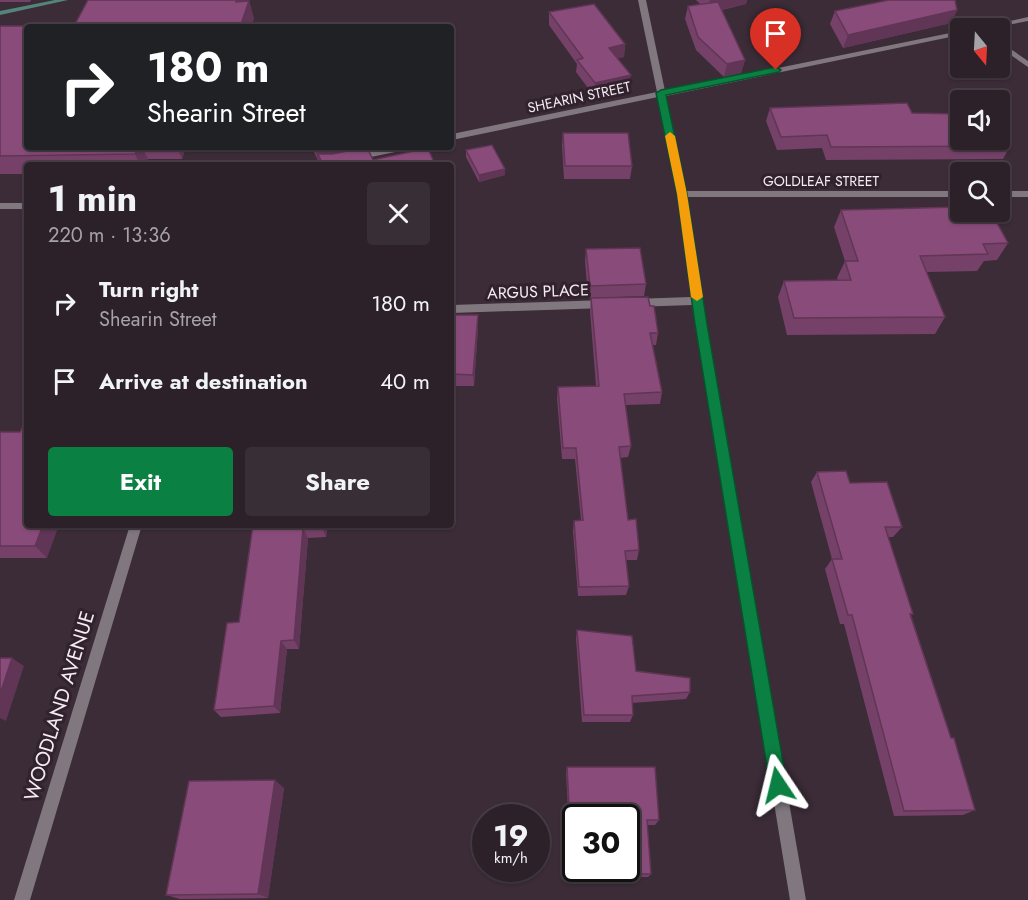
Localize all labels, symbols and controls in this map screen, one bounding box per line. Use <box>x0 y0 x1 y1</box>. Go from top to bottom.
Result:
pin <box>750 8 801 70</box>
icon: arrive <box>759 17 792 50</box>
north arrow <box>950 18 1010 78</box>
map controls <box>950 18 1010 222</box>
text: 180 m <box>147 37 270 98</box>
icon: right <box>48 48 126 126</box>
street label: SHEARIN STREET <box>526 76 633 118</box>
button: sound <box>950 90 1010 150</box>
text: Shearin Street <box>147 93 306 132</box>
button: search <box>950 162 1010 222</box>
street label: GOLDLEAF STREET <box>763 171 880 191</box>
text: 1 min <box>48 172 137 224</box>
button: close <box>367 182 430 245</box>
text: 220 m · 13:36 <box>48 221 171 250</box>
text: Turn right <box>99 273 199 305</box>
street label: ARGUS PLACE <box>487 278 589 305</box>
icon: right <box>48 287 81 320</box>
text: 180 m <box>371 287 430 319</box>
text: Shearin Street <box>99 305 217 334</box>
icon: arrive <box>48 365 81 398</box>
text: Arrive at destination <box>99 365 308 397</box>
text: 40 m <box>380 365 430 397</box>
button: Exit <box>48 447 233 516</box>
button: Share <box>245 447 430 516</box>
street label: WOODLAND AVENUE <box>17 608 102 805</box>
position arrow <box>746 753 810 817</box>
speed limit sign: 30 <box>562 804 640 882</box>
text: 19 <box>493 814 529 857</box>
text: km/h <box>494 847 528 869</box>

